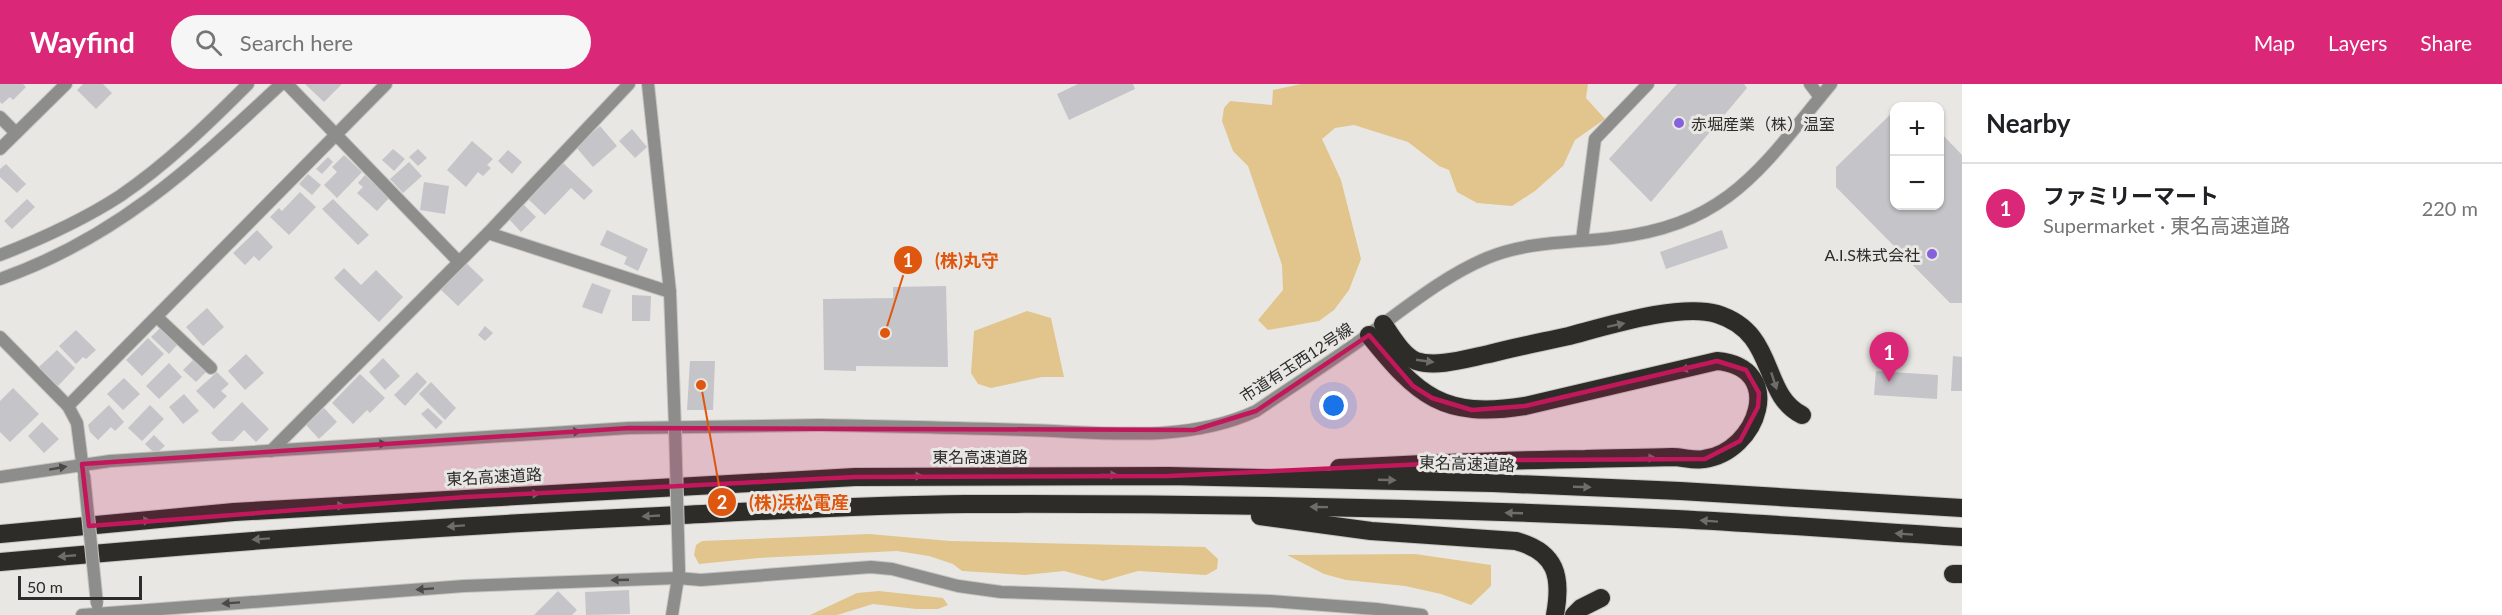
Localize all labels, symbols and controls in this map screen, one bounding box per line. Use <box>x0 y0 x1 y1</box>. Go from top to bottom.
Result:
search box <box>171 15 591 69</box>
text: Wayfind <box>30 25 135 59</box>
icon: search <box>192 26 225 59</box>
text: Search here <box>240 29 353 56</box>
text: Map <box>2254 30 2295 55</box>
text: Layers <box>2328 30 2387 55</box>
text: Share <box>2420 30 2472 55</box>
map controls <box>1890 102 1944 210</box>
button: + <box>1890 102 1944 156</box>
text: Nearby <box>1986 107 2071 139</box>
place label: 赤堀産業（株）温室 <box>1691 114 1835 133</box>
marker: 赤堀産業（株）温室 <box>1672 116 1686 130</box>
button: − <box>1890 156 1944 210</box>
text: ファミリーマート <box>2043 182 2219 209</box>
text: 1 <box>2000 196 2011 220</box>
text: 220 m <box>2422 196 2478 220</box>
text: Supermarket · 東名高速道路 <box>2043 213 2290 237</box>
callout: (株)丸守 <box>893 242 1011 278</box>
place label: A.I.S株式会社 <box>1824 245 1920 264</box>
marker: A.I.S株式会社 <box>1925 247 1939 261</box>
text: 1 <box>903 249 913 271</box>
text: (株)丸守 <box>935 249 999 271</box>
street label: 市道有玉西12号線 <box>1236 318 1356 406</box>
one-way arrow <box>1606 320 1625 329</box>
pin: 1 <box>1870 332 1908 382</box>
one-way arrow <box>1416 356 1435 366</box>
one-way arrow <box>1680 364 1698 374</box>
one-way arrow <box>1770 372 1780 390</box>
your location <box>1319 391 1348 420</box>
one-way arrow <box>563 427 582 436</box>
one-way arrow <box>368 440 387 449</box>
street label: 東名高速道路 <box>932 447 1028 466</box>
street label: 東名高速道路 <box>1419 452 1515 474</box>
one-way arrow <box>1638 453 1657 463</box>
one-way arrow <box>48 463 67 472</box>
street label: 東名高速道路 <box>446 464 542 488</box>
one-way arrow <box>1099 470 1118 480</box>
one-way arrow <box>904 471 923 481</box>
one-way arrow <box>1378 475 1397 485</box>
one-way arrow <box>1573 482 1592 491</box>
callout: (株)浜松電産 <box>707 484 861 520</box>
one-way arrow <box>521 489 540 498</box>
text: 2 <box>717 491 727 513</box>
text: (株)浜松電産 <box>749 491 849 513</box>
one-way arrow <box>327 501 346 510</box>
one-way arrow <box>1310 502 1329 512</box>
one-way arrow <box>1505 508 1524 517</box>
one-way arrow <box>641 512 660 521</box>
one-way arrow <box>132 516 151 526</box>
one-way arrow <box>1699 517 1718 526</box>
one-way arrow <box>446 521 465 531</box>
one-way arrow <box>1894 529 1913 538</box>
one-way arrow <box>252 534 271 544</box>
one-way arrow <box>58 551 77 561</box>
scale bar <box>18 573 142 600</box>
one-way arrow <box>610 575 629 584</box>
text: 50 m <box>27 577 63 596</box>
one-way arrow <box>415 584 434 594</box>
one-way arrow <box>221 599 240 608</box>

